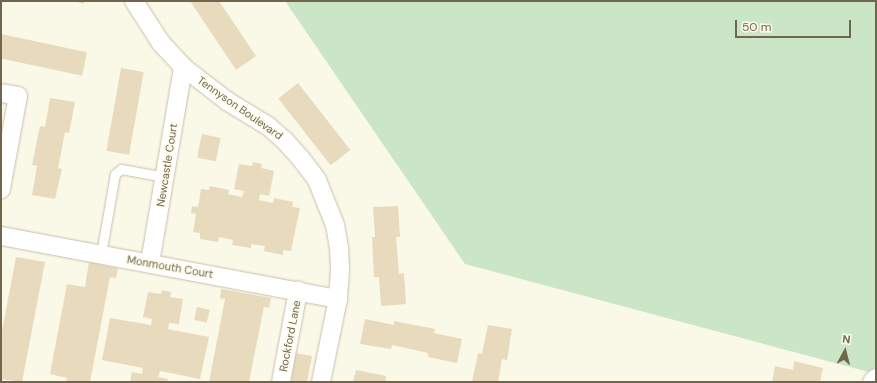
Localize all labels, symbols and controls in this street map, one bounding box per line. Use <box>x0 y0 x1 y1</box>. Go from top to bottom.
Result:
scale bar <box>737 12 853 38</box>
text: 50 m <box>742 19 771 35</box>
street label: Tennyson Boulevard <box>195 74 285 142</box>
street label: Newcastle Court <box>154 122 180 208</box>
street label: Monmouth Court <box>126 253 214 281</box>
street label: Rockford Lane <box>277 299 303 373</box>
north arrow <box>825 331 865 371</box>
text: N <box>842 332 851 347</box>

